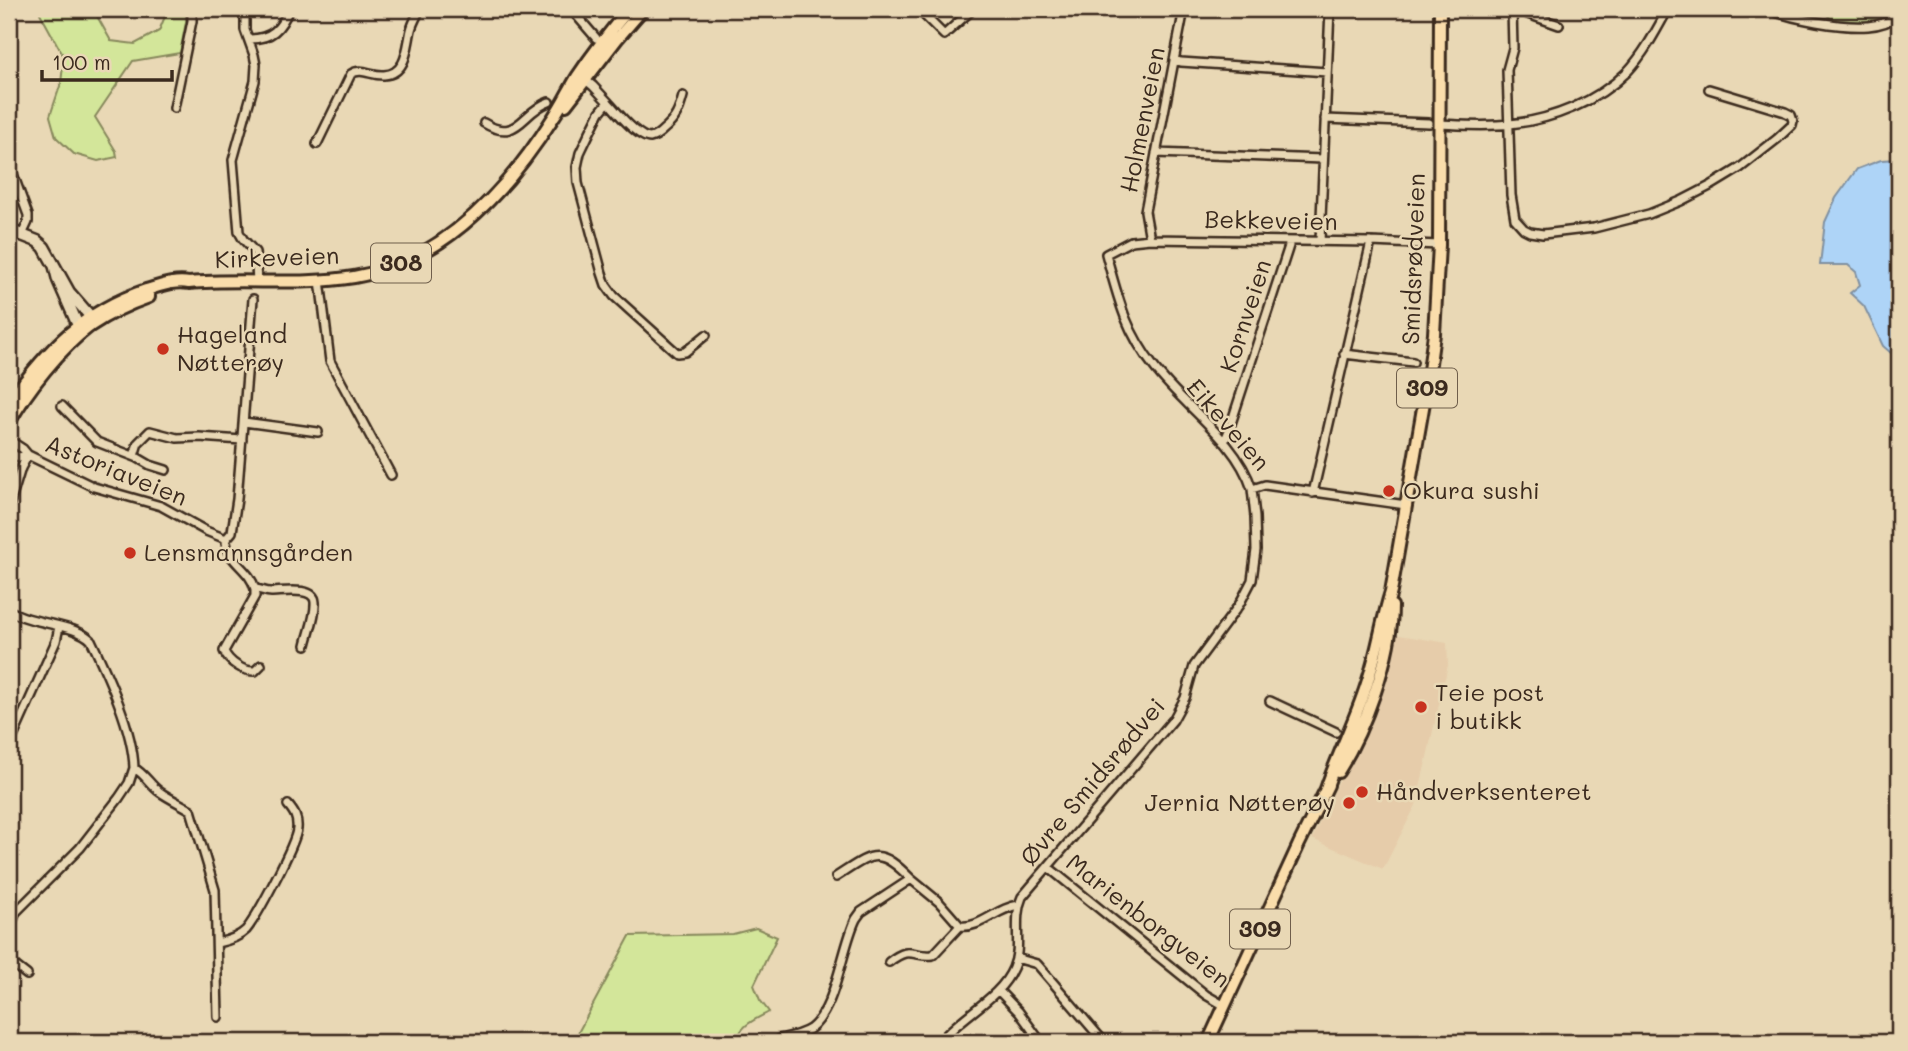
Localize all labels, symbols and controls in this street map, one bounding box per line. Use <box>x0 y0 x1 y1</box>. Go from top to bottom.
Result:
scale bar <box>42 38 172 82</box>
street label: Holmenveien <box>1112 44 1171 195</box>
text: 100 m <box>52 48 111 75</box>
street label: Smidsrødveien <box>1394 173 1431 345</box>
street label: Bekkeveien <box>1204 203 1338 236</box>
street label: Kirkeveien <box>214 239 340 274</box>
road number: 308 <box>371 244 431 282</box>
street label: Kornveien <box>1212 255 1277 376</box>
place label: Hageland Nøtterøy <box>177 318 287 377</box>
marker: Hageland Nøtterøy <box>155 341 171 357</box>
road number: 309 <box>1397 368 1457 408</box>
street label: Eikeveien <box>1181 372 1277 476</box>
street label: Astoriaveien <box>41 427 192 512</box>
place label: Okura sushi <box>1403 474 1540 505</box>
marker: Okura sushi <box>1381 483 1397 499</box>
place label: Lensmannsgården <box>144 536 353 567</box>
marker: Lensmannsgården <box>122 545 138 561</box>
place label: Teie post i butikk <box>1435 676 1544 735</box>
street label: Øvre Smidsrødvei <box>1013 691 1171 871</box>
marker: Teie post i butikk <box>1413 699 1429 715</box>
place label: Håndverksenteret <box>1376 775 1592 806</box>
marker: Håndverksenteret <box>1354 784 1370 800</box>
place label: Jernia Nøtterøy <box>1145 786 1335 817</box>
marker: Jernia Nøtterøy <box>1341 795 1357 811</box>
street label: Marienborgveien <box>1061 846 1237 994</box>
road number: 309 <box>1230 910 1290 948</box>

